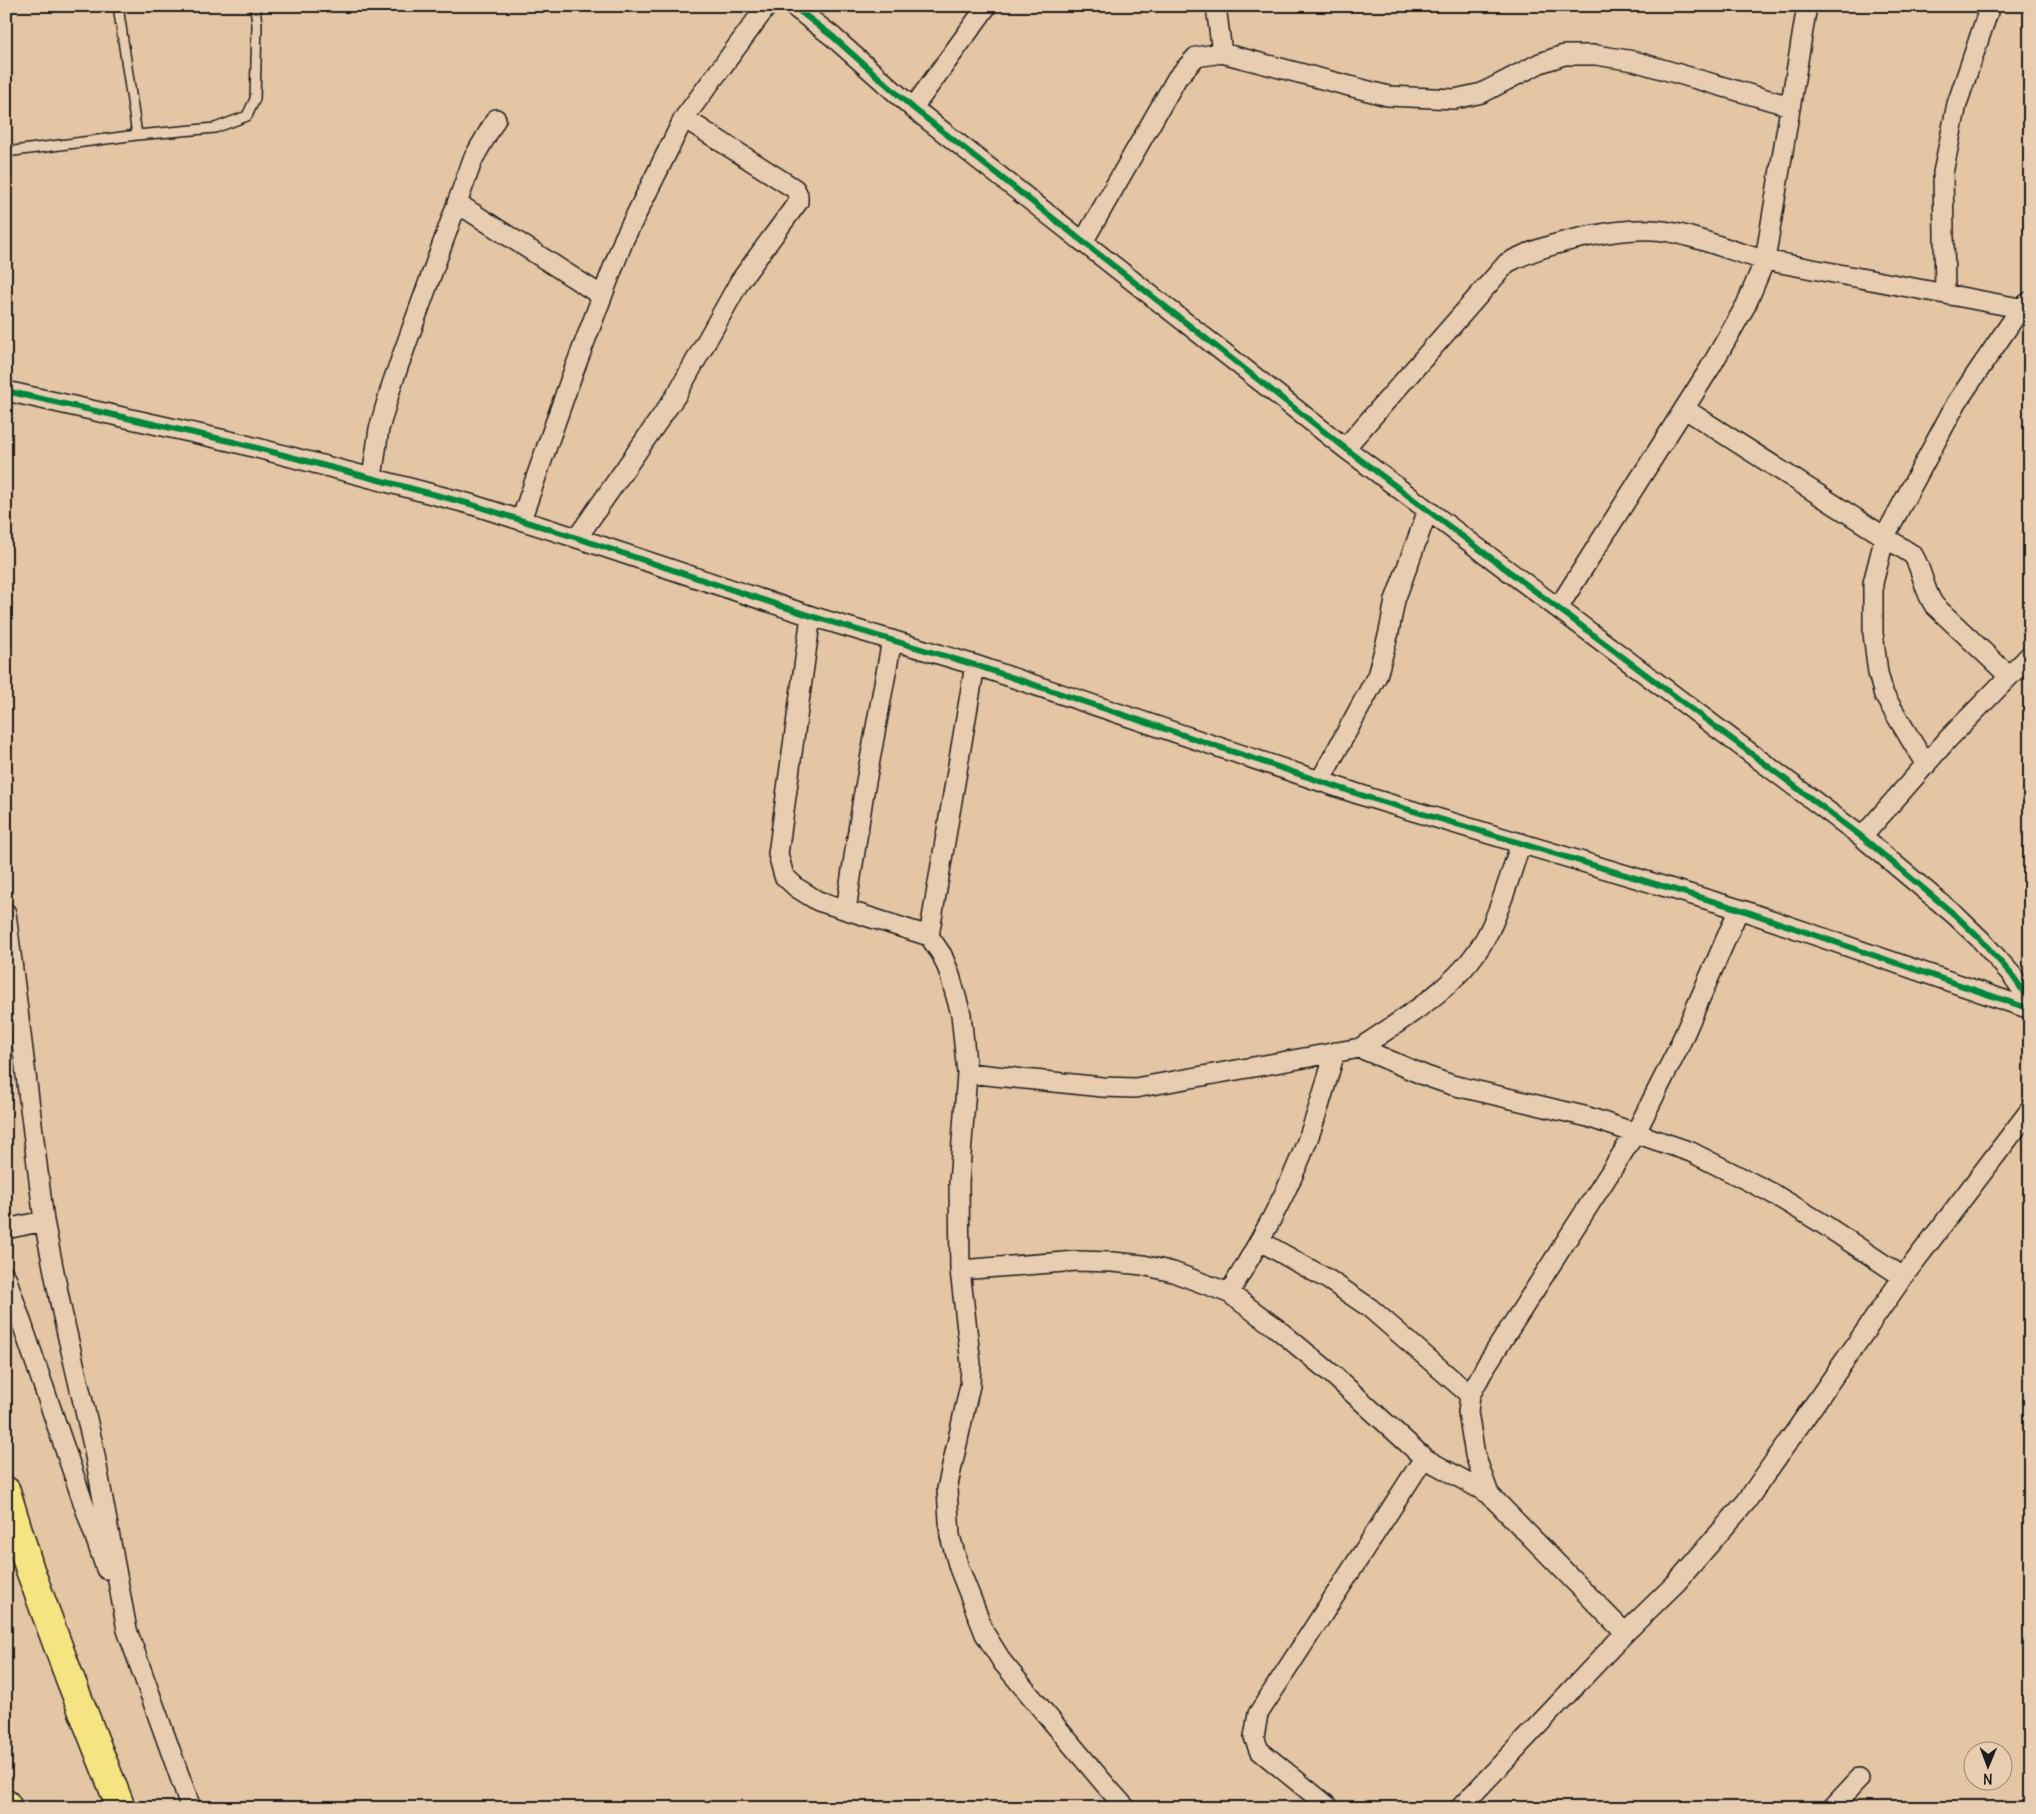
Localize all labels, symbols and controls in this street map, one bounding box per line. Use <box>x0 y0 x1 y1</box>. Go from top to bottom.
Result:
north arrow <box>1964 1742 2014 1792</box>
text: N <box>1983 1770 1993 1788</box>

